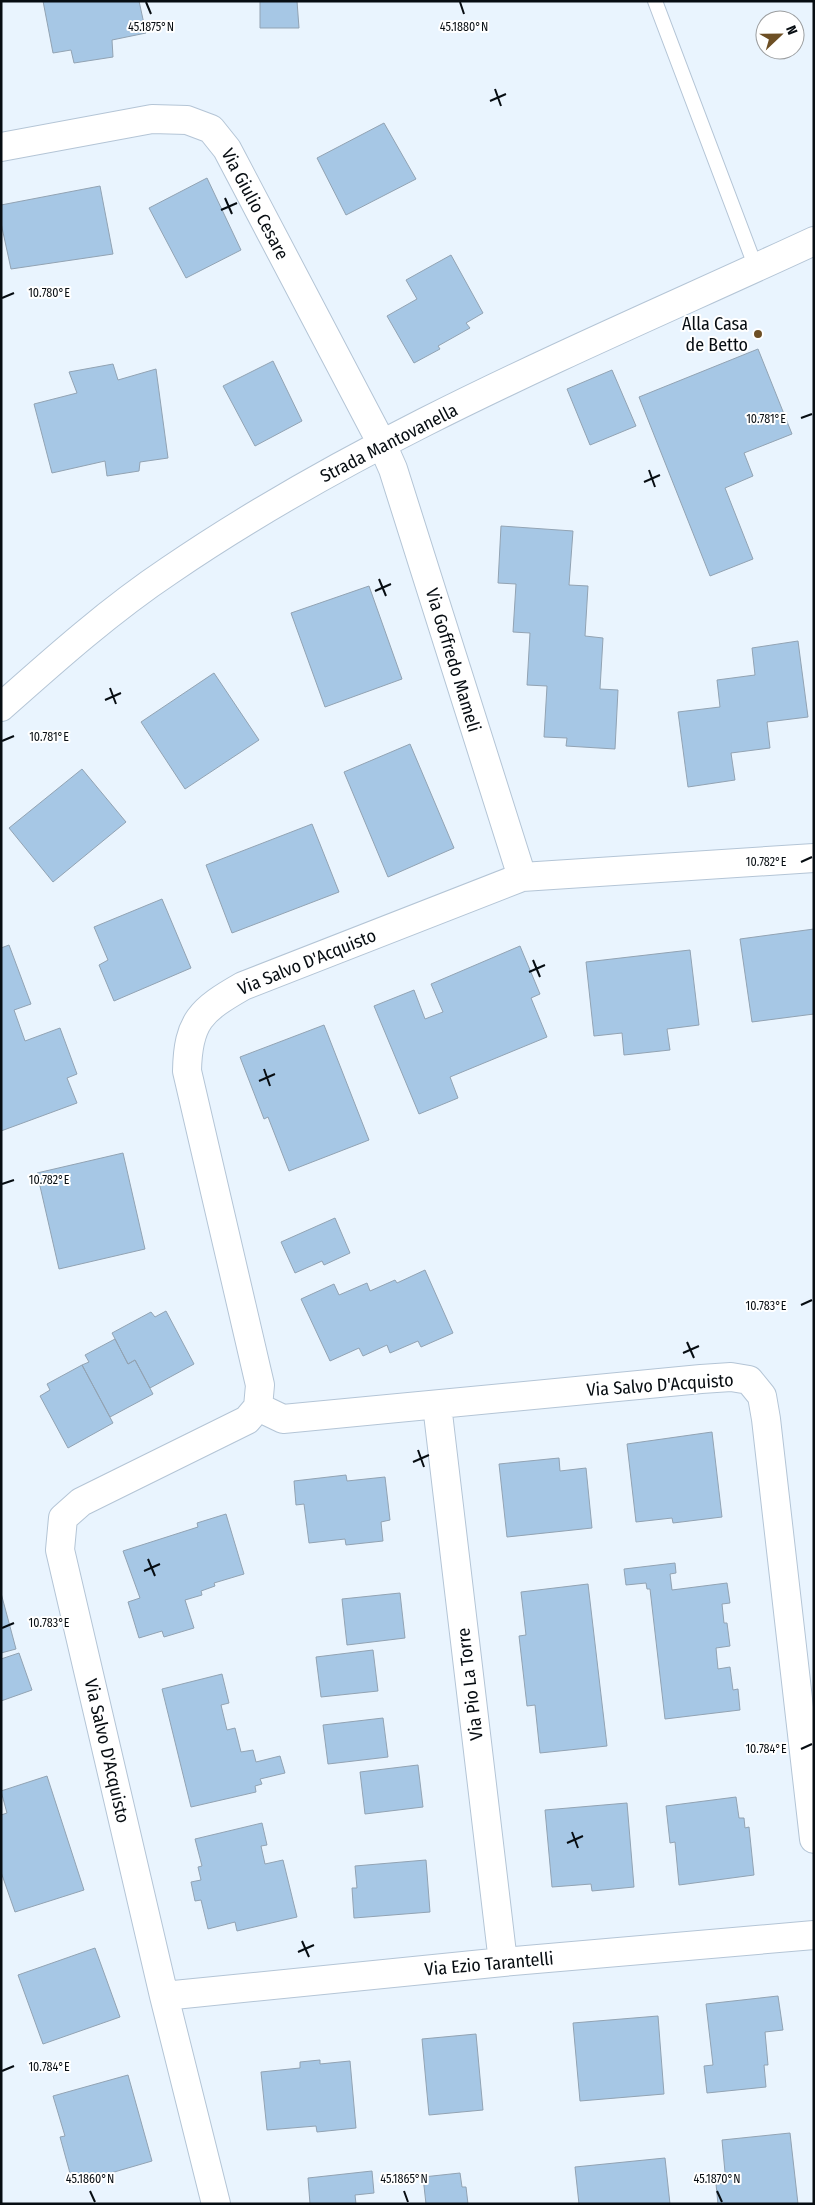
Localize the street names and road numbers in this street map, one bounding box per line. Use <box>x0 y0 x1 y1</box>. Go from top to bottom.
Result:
street label: Via Giulio Cesare <box>216 145 294 263</box>
street label: Strada Mantovanella <box>317 399 462 487</box>
street label: Via Goffredo Mameli <box>421 585 485 735</box>
street label: Via Salvo D'Acquisto <box>235 924 379 1000</box>
street label: Via Salvo D'Acquisto <box>586 1369 734 1401</box>
street label: Via Pio La Torre <box>452 1626 488 1741</box>
street label: Via Salvo D'Acquisto <box>80 1677 134 1825</box>
street label: Via Ezio Tarantelli <box>424 1947 554 1981</box>

